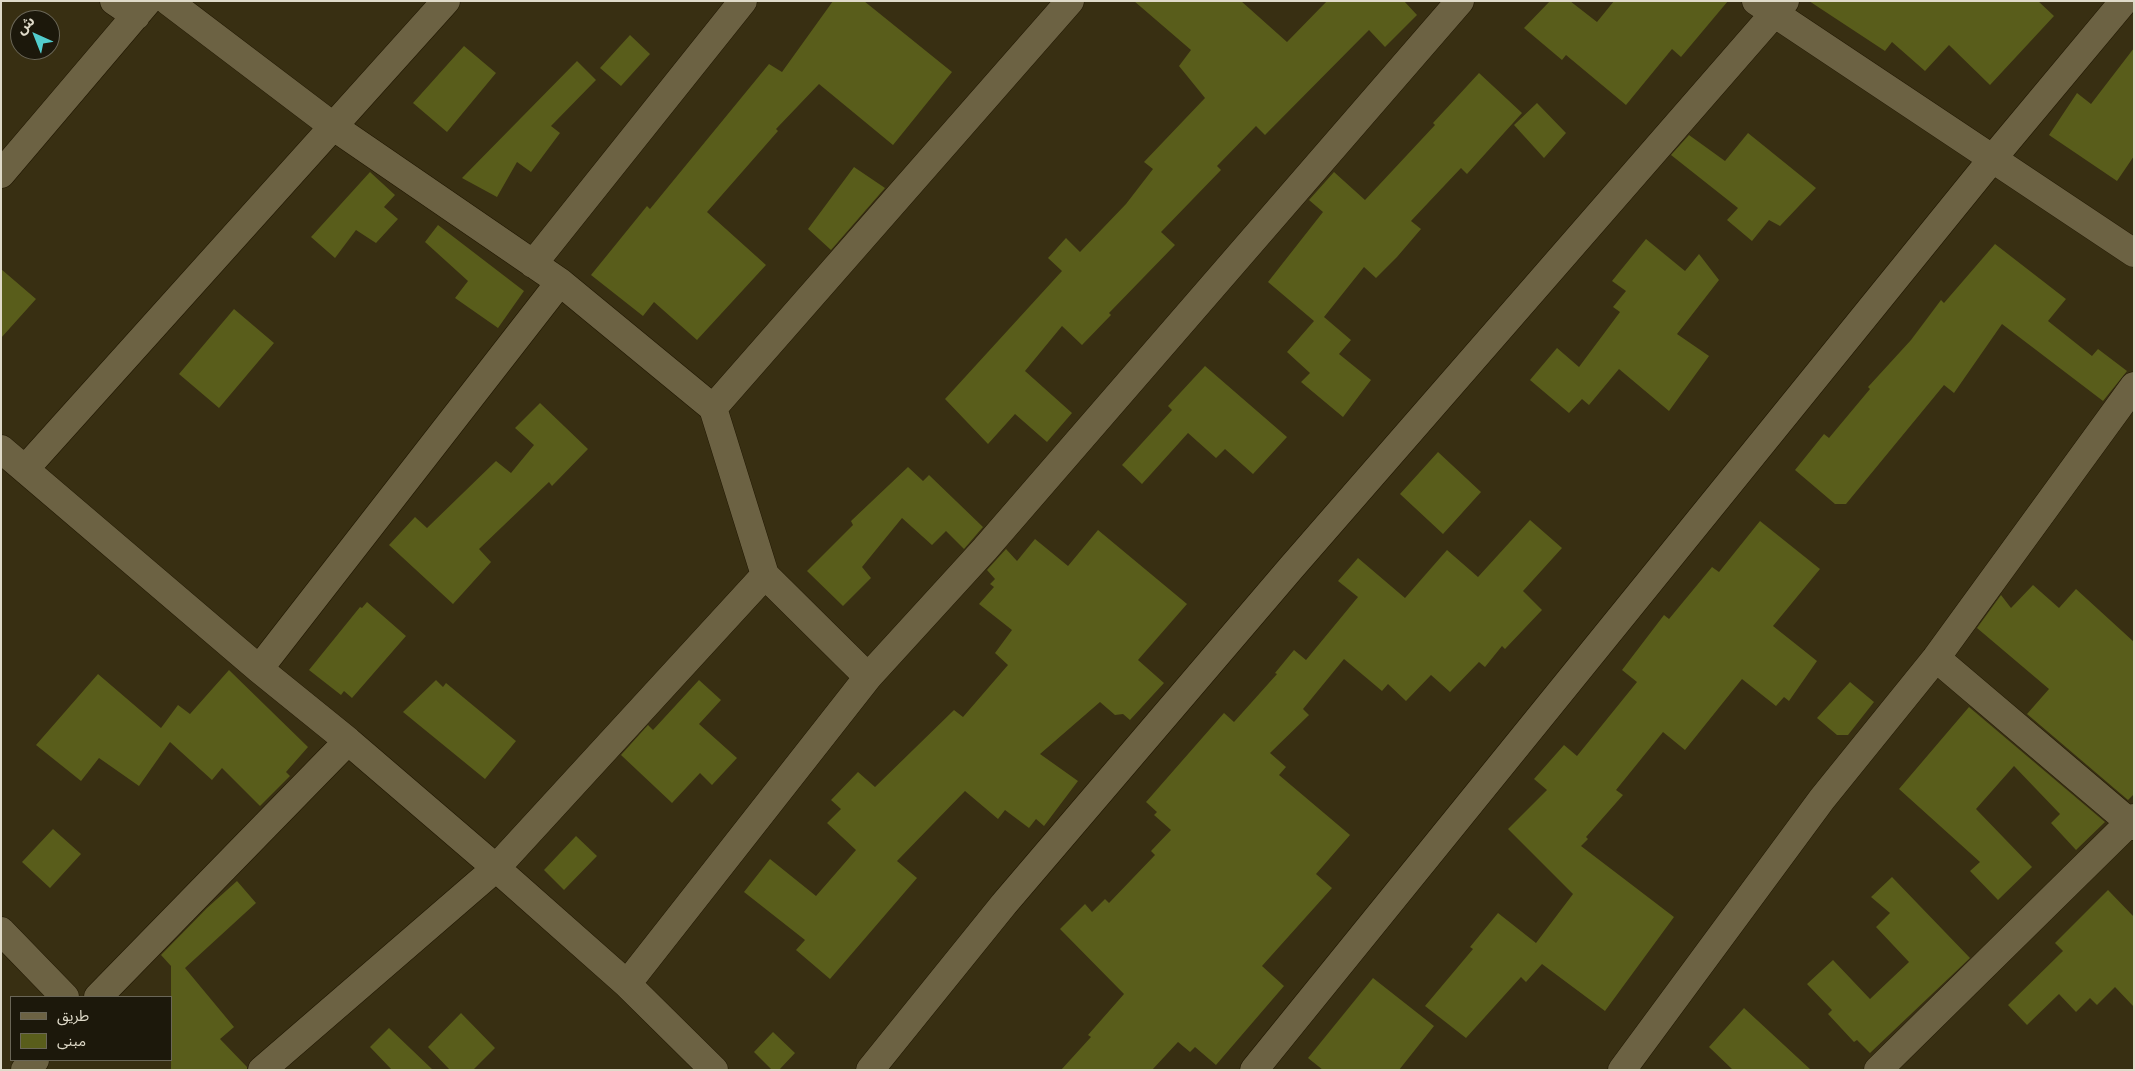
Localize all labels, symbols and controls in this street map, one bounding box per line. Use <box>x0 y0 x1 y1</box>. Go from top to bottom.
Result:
north arrow <box>10 10 60 60</box>
text: ش <box>12 12 38 37</box>
legend <box>10 996 172 1061</box>
text: طريق <box>57 1006 89 1025</box>
text: مبنى <box>57 1031 86 1050</box>

